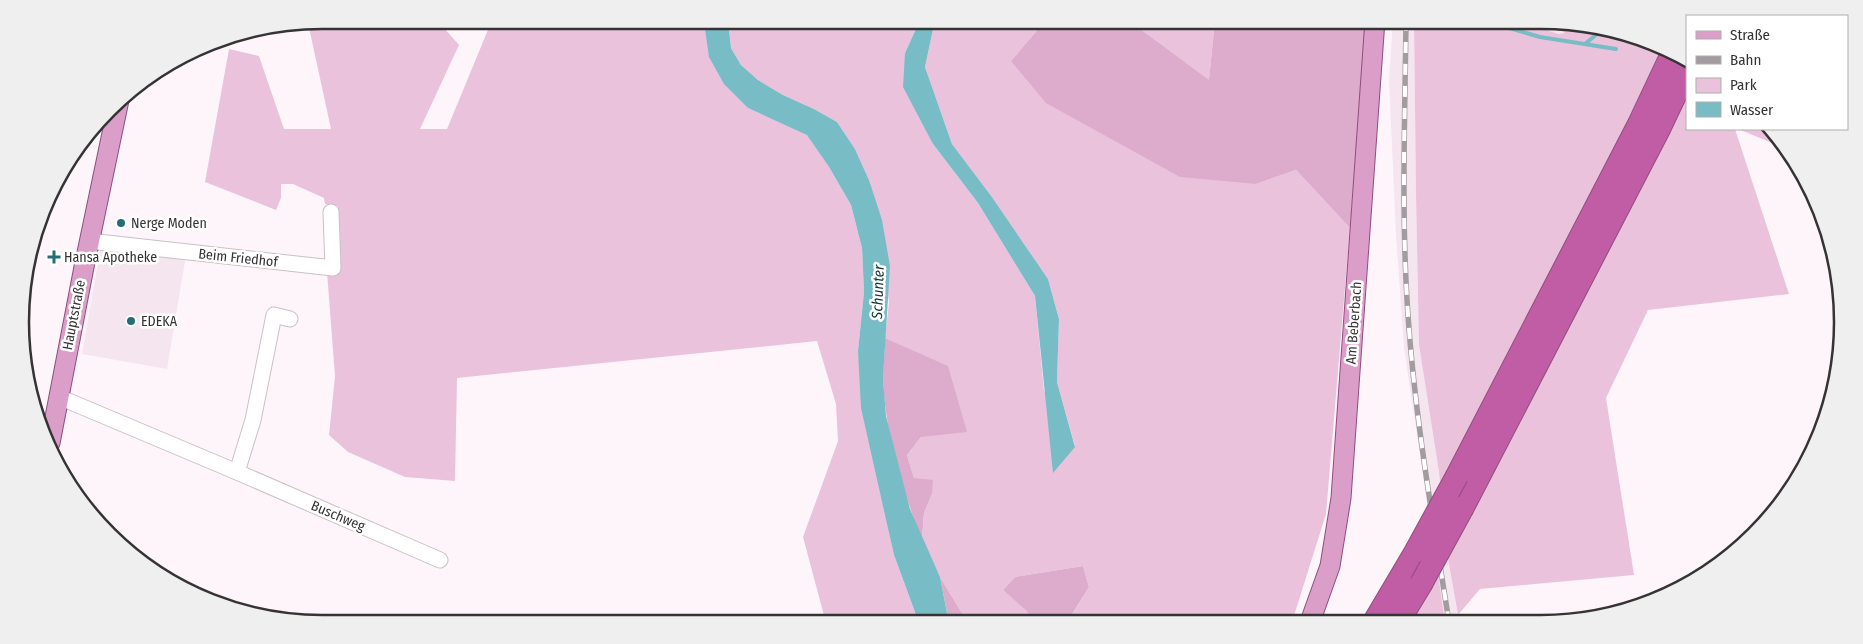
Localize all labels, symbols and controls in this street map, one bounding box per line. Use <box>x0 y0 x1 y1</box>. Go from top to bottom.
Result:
legend <box>1686 15 1848 130</box>
text: Straße <box>1730 26 1770 44</box>
text: Bahn <box>1730 51 1761 69</box>
text: Park <box>1730 76 1757 94</box>
text: Wasser <box>1730 101 1774 119</box>
place label: Nerge Moden <box>131 215 207 232</box>
marker: Nerge Moden <box>115 217 127 229</box>
street label: Beim Friedhof <box>197 245 280 271</box>
place label: Hansa Apotheke <box>64 249 157 266</box>
marker: Hansa Apotheke <box>48 251 60 263</box>
water label: Schunter <box>868 264 888 320</box>
street label: Hauptstraße <box>59 278 89 351</box>
street label: Am Beberbach <box>1343 281 1365 365</box>
place label: EDEKA <box>141 313 178 330</box>
marker: EDEKA <box>125 315 137 327</box>
street label: Buschweg <box>308 497 368 535</box>

